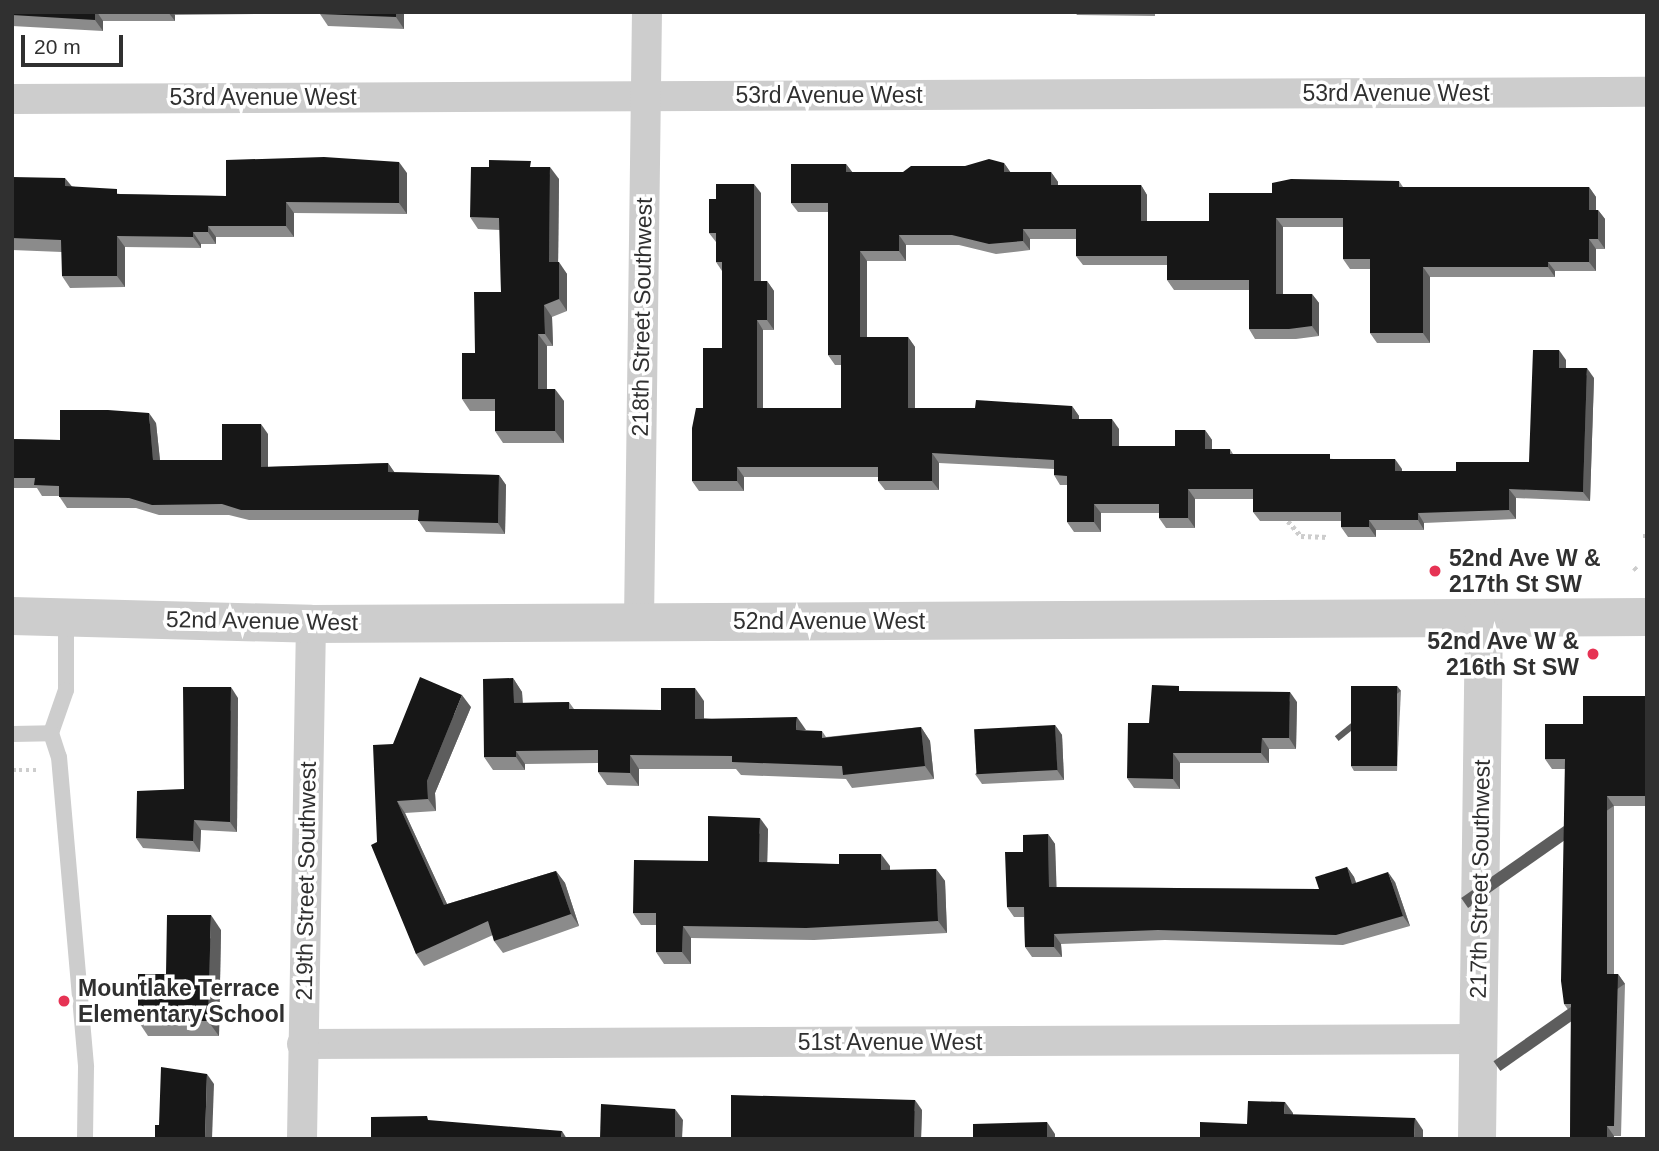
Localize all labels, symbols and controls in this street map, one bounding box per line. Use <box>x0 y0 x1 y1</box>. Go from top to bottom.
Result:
scale bar <box>24 21 126 65</box>
text: 20 m <box>34 35 81 58</box>
street label: 53rd Avenue West <box>1302 79 1490 107</box>
street label: 53rd Avenue West <box>735 81 923 109</box>
street label: 53rd Avenue West <box>169 83 357 111</box>
street label: 218th Street Southwest <box>626 197 658 437</box>
place label: 52nd Ave W & 217th St SW <box>1449 544 1602 598</box>
marker: 52nd Ave W & 217th St SW <box>1427 563 1443 579</box>
street label: 52nd Avenue West <box>165 606 359 636</box>
street label: 52nd Avenue West <box>732 607 926 635</box>
place label: 52nd Ave W & 216th St SW <box>1426 627 1579 681</box>
marker: 52nd Ave W & 216th St SW <box>1585 646 1601 662</box>
street label: 217th Street Southwest <box>1464 759 1496 999</box>
street label: 219th Street Southwest <box>290 761 322 1001</box>
place label: Mountlake Terrace Elementary School <box>78 974 285 1028</box>
marker: Mountlake Terrace Elementary School <box>56 993 72 1009</box>
street label: 51st Avenue West <box>797 1028 983 1056</box>

